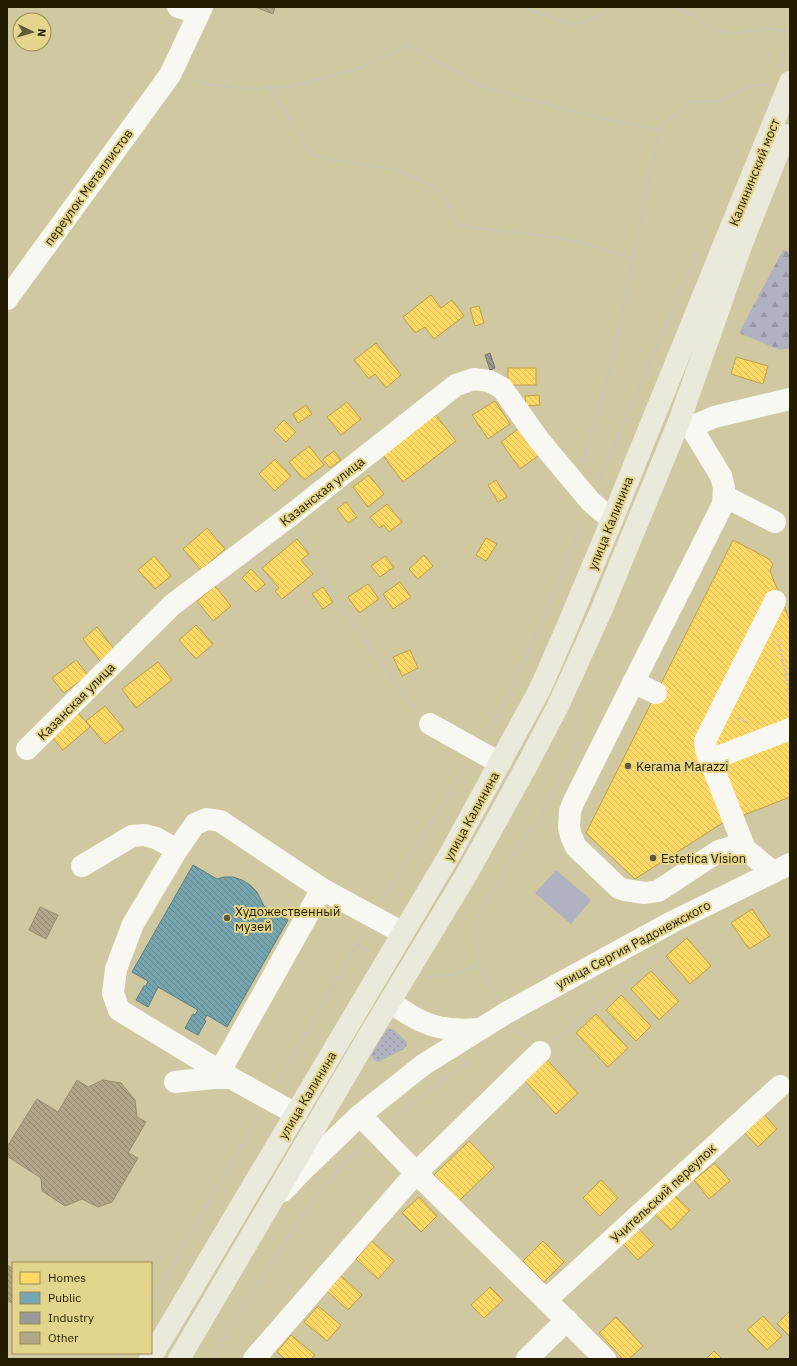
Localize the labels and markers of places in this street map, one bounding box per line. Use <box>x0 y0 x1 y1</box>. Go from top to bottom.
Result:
place label: Kerama Marazzi <box>636 758 729 775</box>
marker: Kerama Marazzi <box>623 761 633 771</box>
place label: Estetica Vision <box>661 850 746 867</box>
marker: Estetica Vision <box>648 853 658 863</box>
place label: Художественный музей <box>235 903 340 935</box>
marker: Художественный музей <box>222 913 232 923</box>

